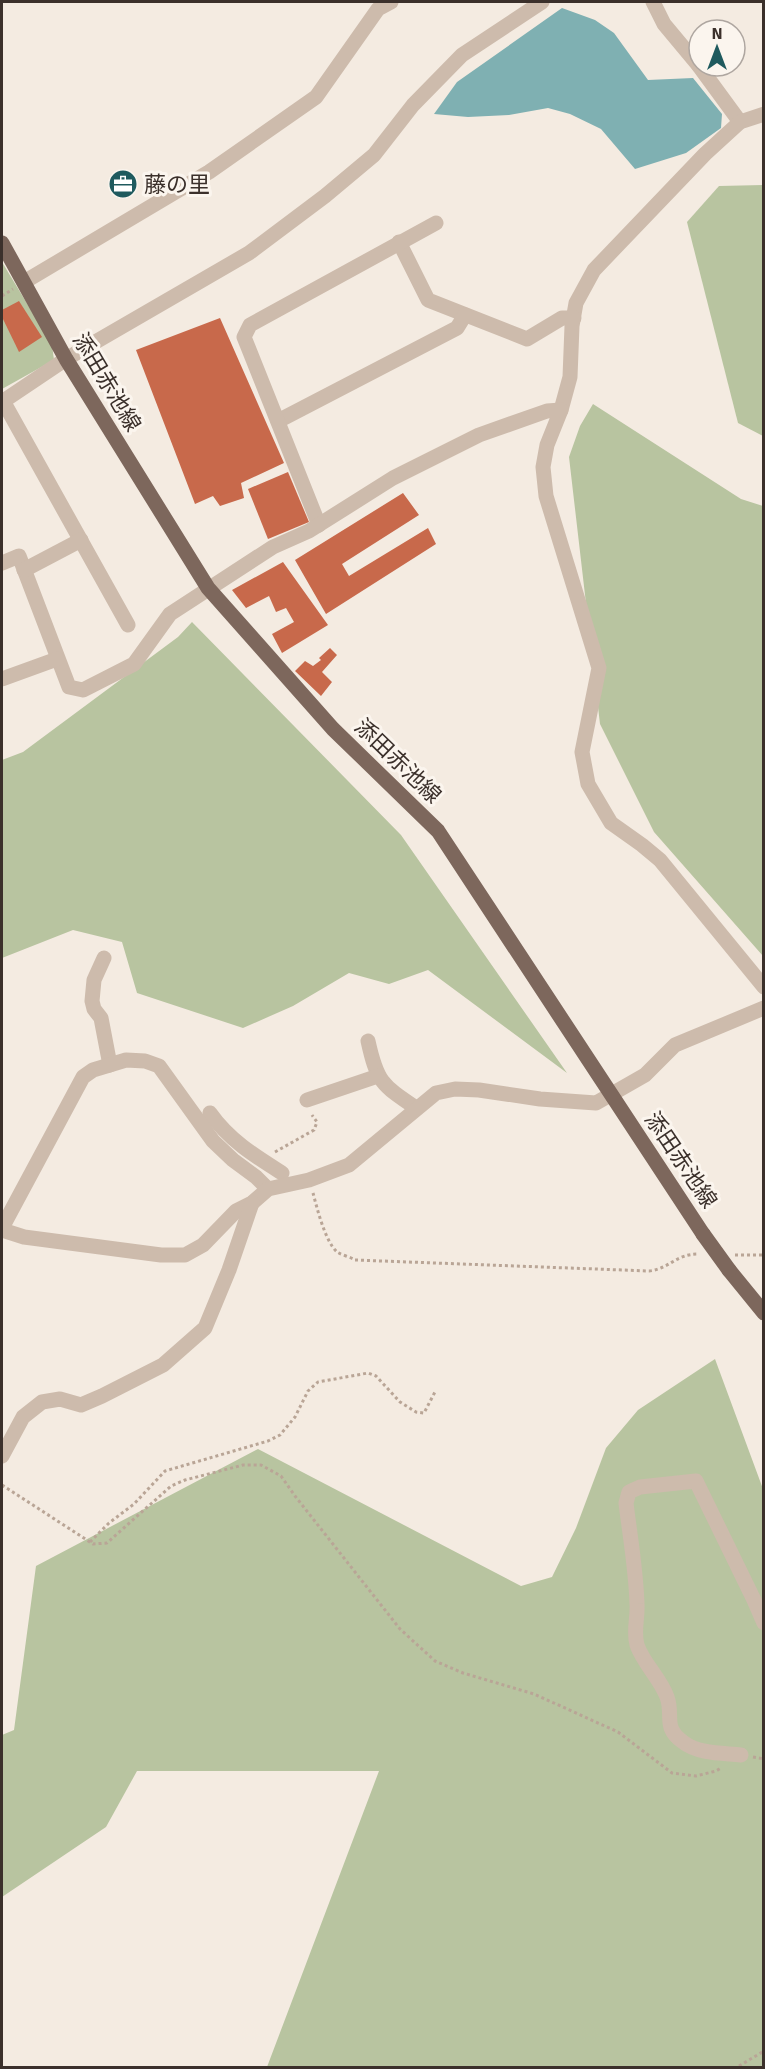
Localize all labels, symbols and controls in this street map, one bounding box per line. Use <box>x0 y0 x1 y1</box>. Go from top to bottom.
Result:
north arrow <box>687 18 747 78</box>
text: N <box>711 24 723 44</box>
office icon: 藤の里 <box>107 168 139 200</box>
place label: 藤の里 <box>144 171 210 198</box>
street label: 添田赤池線 <box>67 328 147 436</box>
street label: 添田赤池線 <box>349 713 447 809</box>
street label: 添田赤池線 <box>639 1107 723 1213</box>

